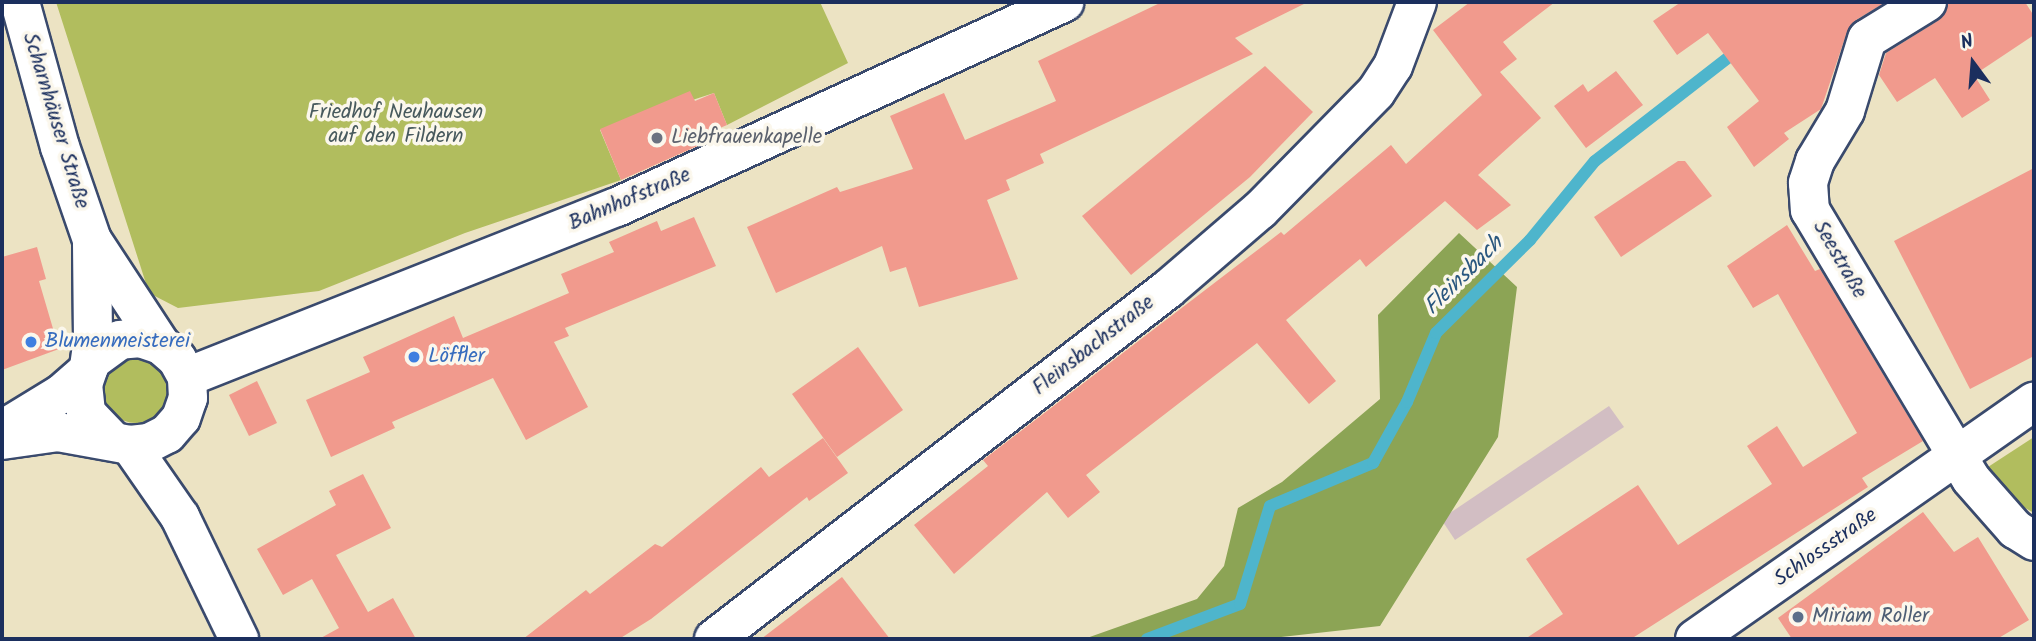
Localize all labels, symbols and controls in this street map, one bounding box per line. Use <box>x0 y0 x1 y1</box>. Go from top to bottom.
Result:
text: N <box>1957 27 1977 59</box>
north arrow <box>1938 28 2008 98</box>
street label: Scharnhäuser Straße <box>16 30 94 212</box>
park label: Friedhof Neuhausen auf den Fildern <box>309 100 483 150</box>
place label: Liebfrauenkapelle <box>671 125 822 151</box>
marker: Liebfrauenkapelle <box>649 130 665 146</box>
street label: Bahnhofstraße <box>565 163 695 237</box>
street label: Seestraße <box>1807 217 1871 303</box>
water label: Fleinsbach <box>1419 231 1509 321</box>
street label: Fleinsbachstraße <box>1028 291 1160 401</box>
place label: Blumenmeisterei <box>45 329 190 355</box>
marker: Blumenmeisterei <box>23 334 39 350</box>
place label: Löffler <box>428 344 485 370</box>
marker: Löffler <box>406 349 422 365</box>
street label: Schlossstraße <box>1770 503 1882 593</box>
place label: Miriam Roller <box>1812 604 1929 630</box>
marker: Miriam Roller <box>1790 609 1806 625</box>

